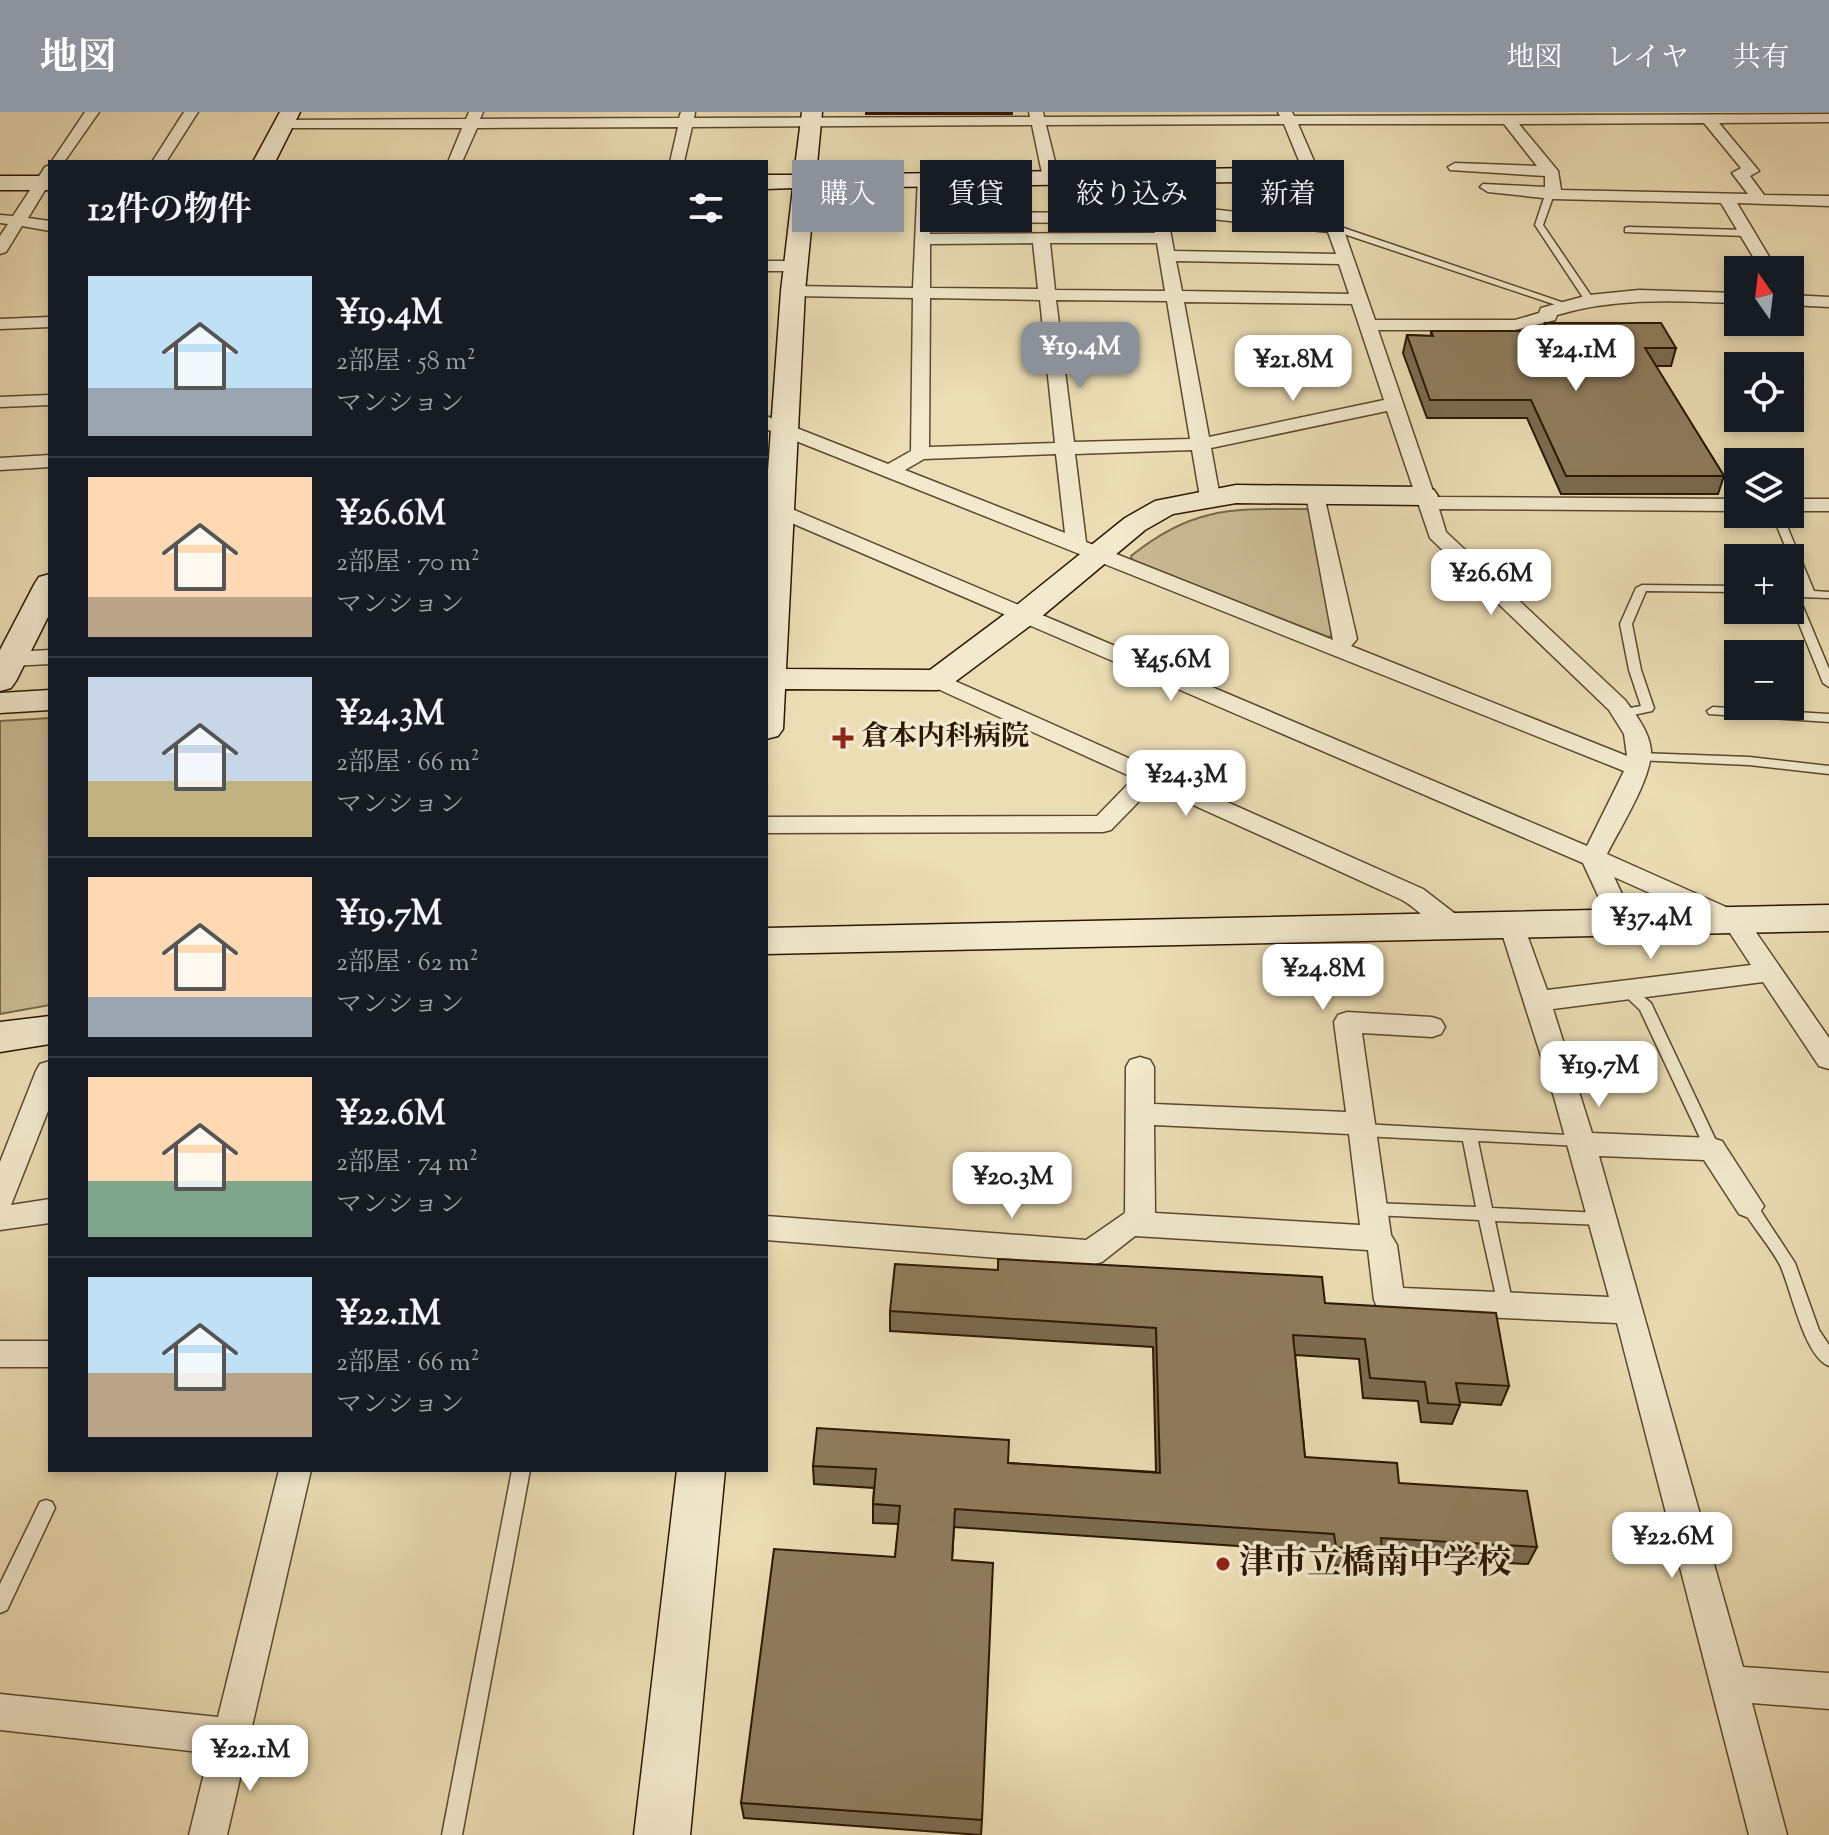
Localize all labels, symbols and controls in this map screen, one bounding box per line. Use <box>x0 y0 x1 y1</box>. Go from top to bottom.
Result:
text: 地図 <box>40 33 116 87</box>
text: 地図 <box>1506 39 1562 79</box>
text: レイヤ <box>1606 39 1689 79</box>
text: 共有 <box>1733 39 1789 79</box>
chip: 購入 <box>792 160 904 232</box>
chip: 賃貸 <box>920 160 1032 232</box>
chip: 絞り込み <box>1048 160 1216 232</box>
chip: 新着 <box>1232 160 1344 232</box>
icon: filters <box>684 186 728 230</box>
text: 12件の物件 <box>88 187 251 236</box>
north arrow <box>1724 256 1804 336</box>
map controls <box>1724 256 1804 720</box>
text: ¥19.4M <box>336 290 443 339</box>
icon: home <box>152 308 248 404</box>
pin: ¥19.4M <box>1015 322 1145 390</box>
pin: ¥24.1M <box>1511 325 1641 393</box>
text: ¥19.4M <box>1039 329 1121 366</box>
text: ¥24.1M <box>1535 332 1617 369</box>
pin: ¥21.8M <box>1228 335 1358 403</box>
text: ¥21.8M <box>1253 342 1333 379</box>
text: 2部屋 · 58 m² <box>336 344 476 381</box>
button: locate <box>1724 352 1804 432</box>
text: マンション <box>336 386 465 423</box>
button: layers <box>1724 448 1804 528</box>
text: ¥26.6M <box>336 491 446 540</box>
icon: home <box>152 509 248 605</box>
button: + <box>1724 544 1804 624</box>
text: 2部屋 · 70 m² <box>336 545 480 582</box>
pin: ¥26.6M <box>1426 549 1556 617</box>
text: ¥26.6M <box>1449 556 1533 593</box>
text: マンション <box>336 587 465 624</box>
pin: ¥45.6M <box>1106 635 1236 703</box>
button: − <box>1724 640 1804 720</box>
text: ¥45.6M <box>1131 642 1211 679</box>
text: ¥24.3M <box>336 691 444 740</box>
icon: home <box>152 709 248 805</box>
place label: 倉本内科病院 <box>861 718 1029 758</box>
marker: 倉本内科病院 <box>832 727 854 749</box>
text: 2部屋 · 66 m² <box>336 745 479 782</box>
pin: ¥24.3M <box>1121 750 1251 818</box>
text: ¥24.3M <box>1145 757 1227 794</box>
text: マンション <box>336 787 465 824</box>
text: ¥19.7M <box>336 891 442 940</box>
pin: ¥37.4M <box>1586 893 1716 961</box>
text: ¥37.4M <box>1610 900 1692 937</box>
icon: home <box>152 909 248 1005</box>
pin: ¥24.8M <box>1258 944 1388 1012</box>
text: 2部屋 · 62 m² <box>336 945 478 982</box>
text: ¥24.8M <box>1281 951 1365 988</box>
text: マンション <box>336 987 465 1024</box>
pin: ¥19.7M <box>1534 1041 1664 1109</box>
text: ¥19.7M <box>1558 1048 1640 1085</box>
text: ¥22.6M <box>336 1091 445 1140</box>
icon: home <box>152 1109 248 1205</box>
text: 2部屋 · 74 m² <box>336 1145 478 1182</box>
pin: ¥20.3M <box>947 1152 1077 1220</box>
text: ¥20.3M <box>971 1159 1053 1196</box>
text: マンション <box>336 1187 465 1224</box>
text: ¥22.1M <box>336 1291 441 1340</box>
icon: home <box>152 1309 248 1405</box>
text: 2部屋 · 66 m² <box>336 1345 479 1382</box>
text: マンション <box>336 1387 465 1424</box>
pin: ¥22.6M <box>1607 1512 1737 1580</box>
text: ¥22.6M <box>1630 1519 1714 1556</box>
place label: 津市立橋南中学校 <box>1239 1540 1511 1589</box>
marker: 津市立橋南中学校 <box>1214 1555 1232 1573</box>
pin: ¥22.1M <box>185 1725 315 1793</box>
text: ¥22.1M <box>210 1732 290 1769</box>

